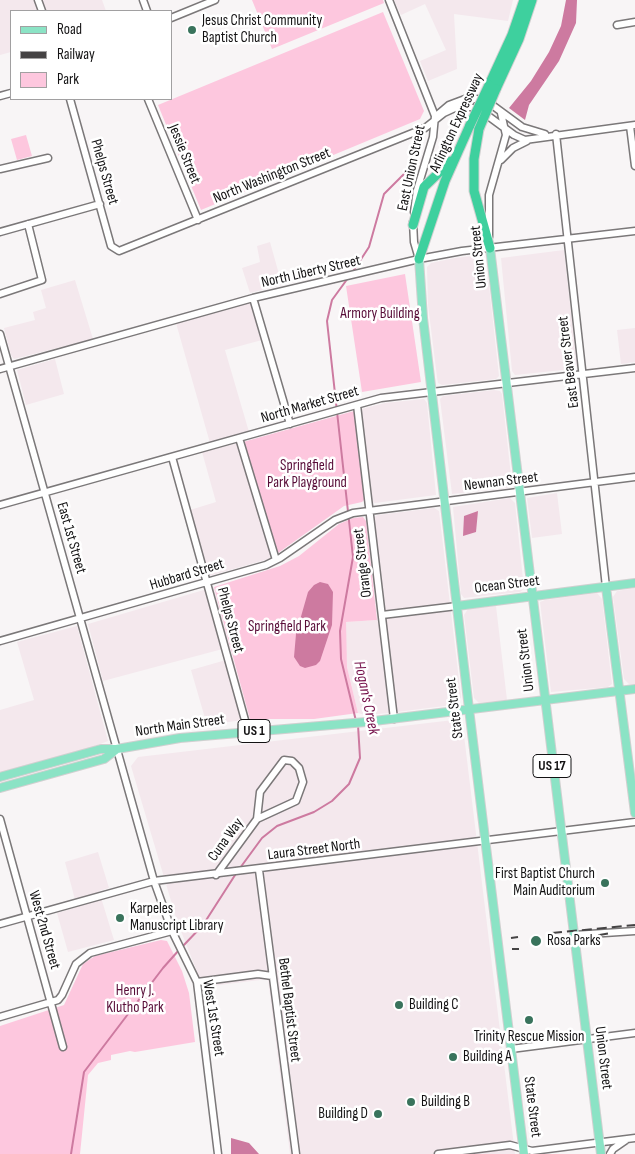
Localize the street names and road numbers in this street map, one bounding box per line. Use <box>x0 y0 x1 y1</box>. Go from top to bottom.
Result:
street label: Arlington Expressway <box>426 71 488 175</box>
street label: Jessie Street <box>164 122 204 186</box>
street label: East Union Street <box>394 123 430 213</box>
street label: Phelps Street <box>86 137 122 207</box>
street label: North Washington Street <box>211 144 333 208</box>
street label: Union Street <box>467 225 491 289</box>
street label: North Liberty Street <box>260 252 362 292</box>
street label: East Beaver Street <box>554 315 584 409</box>
street label: North Market Street <box>259 382 361 428</box>
street label: Newnan Street <box>463 469 539 495</box>
street label: East 1st Street <box>52 500 90 576</box>
street label: Orange Street <box>350 527 376 599</box>
street label: Hubbard Street <box>148 555 226 595</box>
street label: Ocean Street <box>473 572 541 598</box>
street label: Phelps Street <box>213 585 247 655</box>
street label: Union Street <box>513 627 539 693</box>
street label: State Street <box>442 677 468 739</box>
street label: North Main Street <box>134 711 226 741</box>
road number: US 1 <box>238 719 270 742</box>
road number: US 17 <box>533 754 571 778</box>
street label: Cuna Way <box>204 815 248 865</box>
street label: Laura Street North <box>267 835 361 865</box>
street label: West 2nd Street <box>24 889 64 971</box>
street label: Bethel Baptist Street <box>274 957 304 1063</box>
street label: West 1st Street <box>198 979 228 1057</box>
street label: Union Street <box>590 1025 616 1091</box>
street label: State Street <box>519 1076 545 1138</box>

